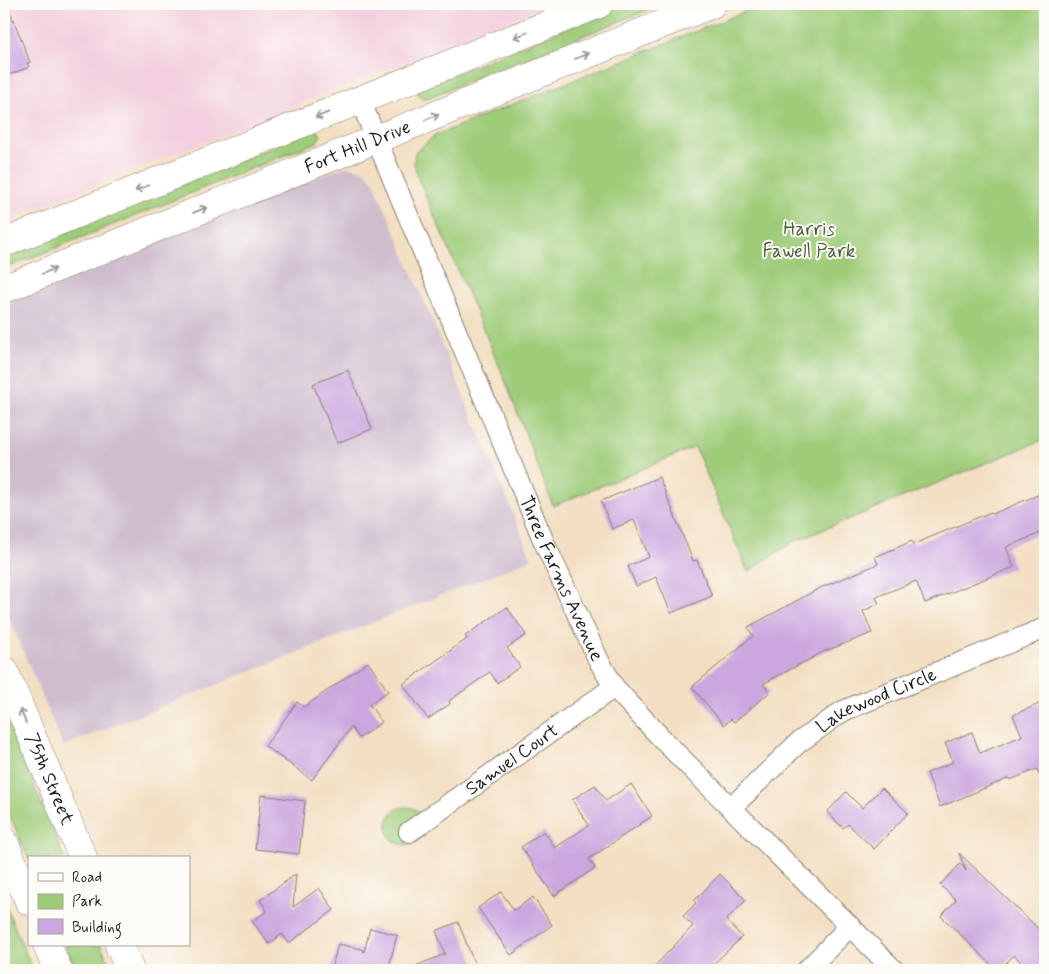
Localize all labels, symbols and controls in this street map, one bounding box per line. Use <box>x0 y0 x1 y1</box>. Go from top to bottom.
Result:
one-way arrow <box>514 31 529 40</box>
one-way arrow <box>574 51 590 60</box>
one-way arrow <box>315 111 330 121</box>
one-way arrow <box>424 111 439 121</box>
street label: Fort Hill Drive <box>301 114 414 179</box>
one-way arrow <box>135 184 150 193</box>
one-way arrow <box>192 205 207 214</box>
park label: Harris Fawell Park <box>763 217 856 264</box>
one-way arrow <box>41 265 56 275</box>
street label: Three Farms Avenue <box>514 492 610 665</box>
street label: Lakewood Circle <box>811 661 940 739</box>
one-way arrow <box>18 709 27 724</box>
street label: Samuel Court <box>460 718 563 801</box>
street label: 75th Street <box>19 729 80 828</box>
legend <box>28 856 190 946</box>
text: Road <box>72 868 102 888</box>
text: Park <box>72 892 102 912</box>
text: Building <box>72 918 122 939</box>

